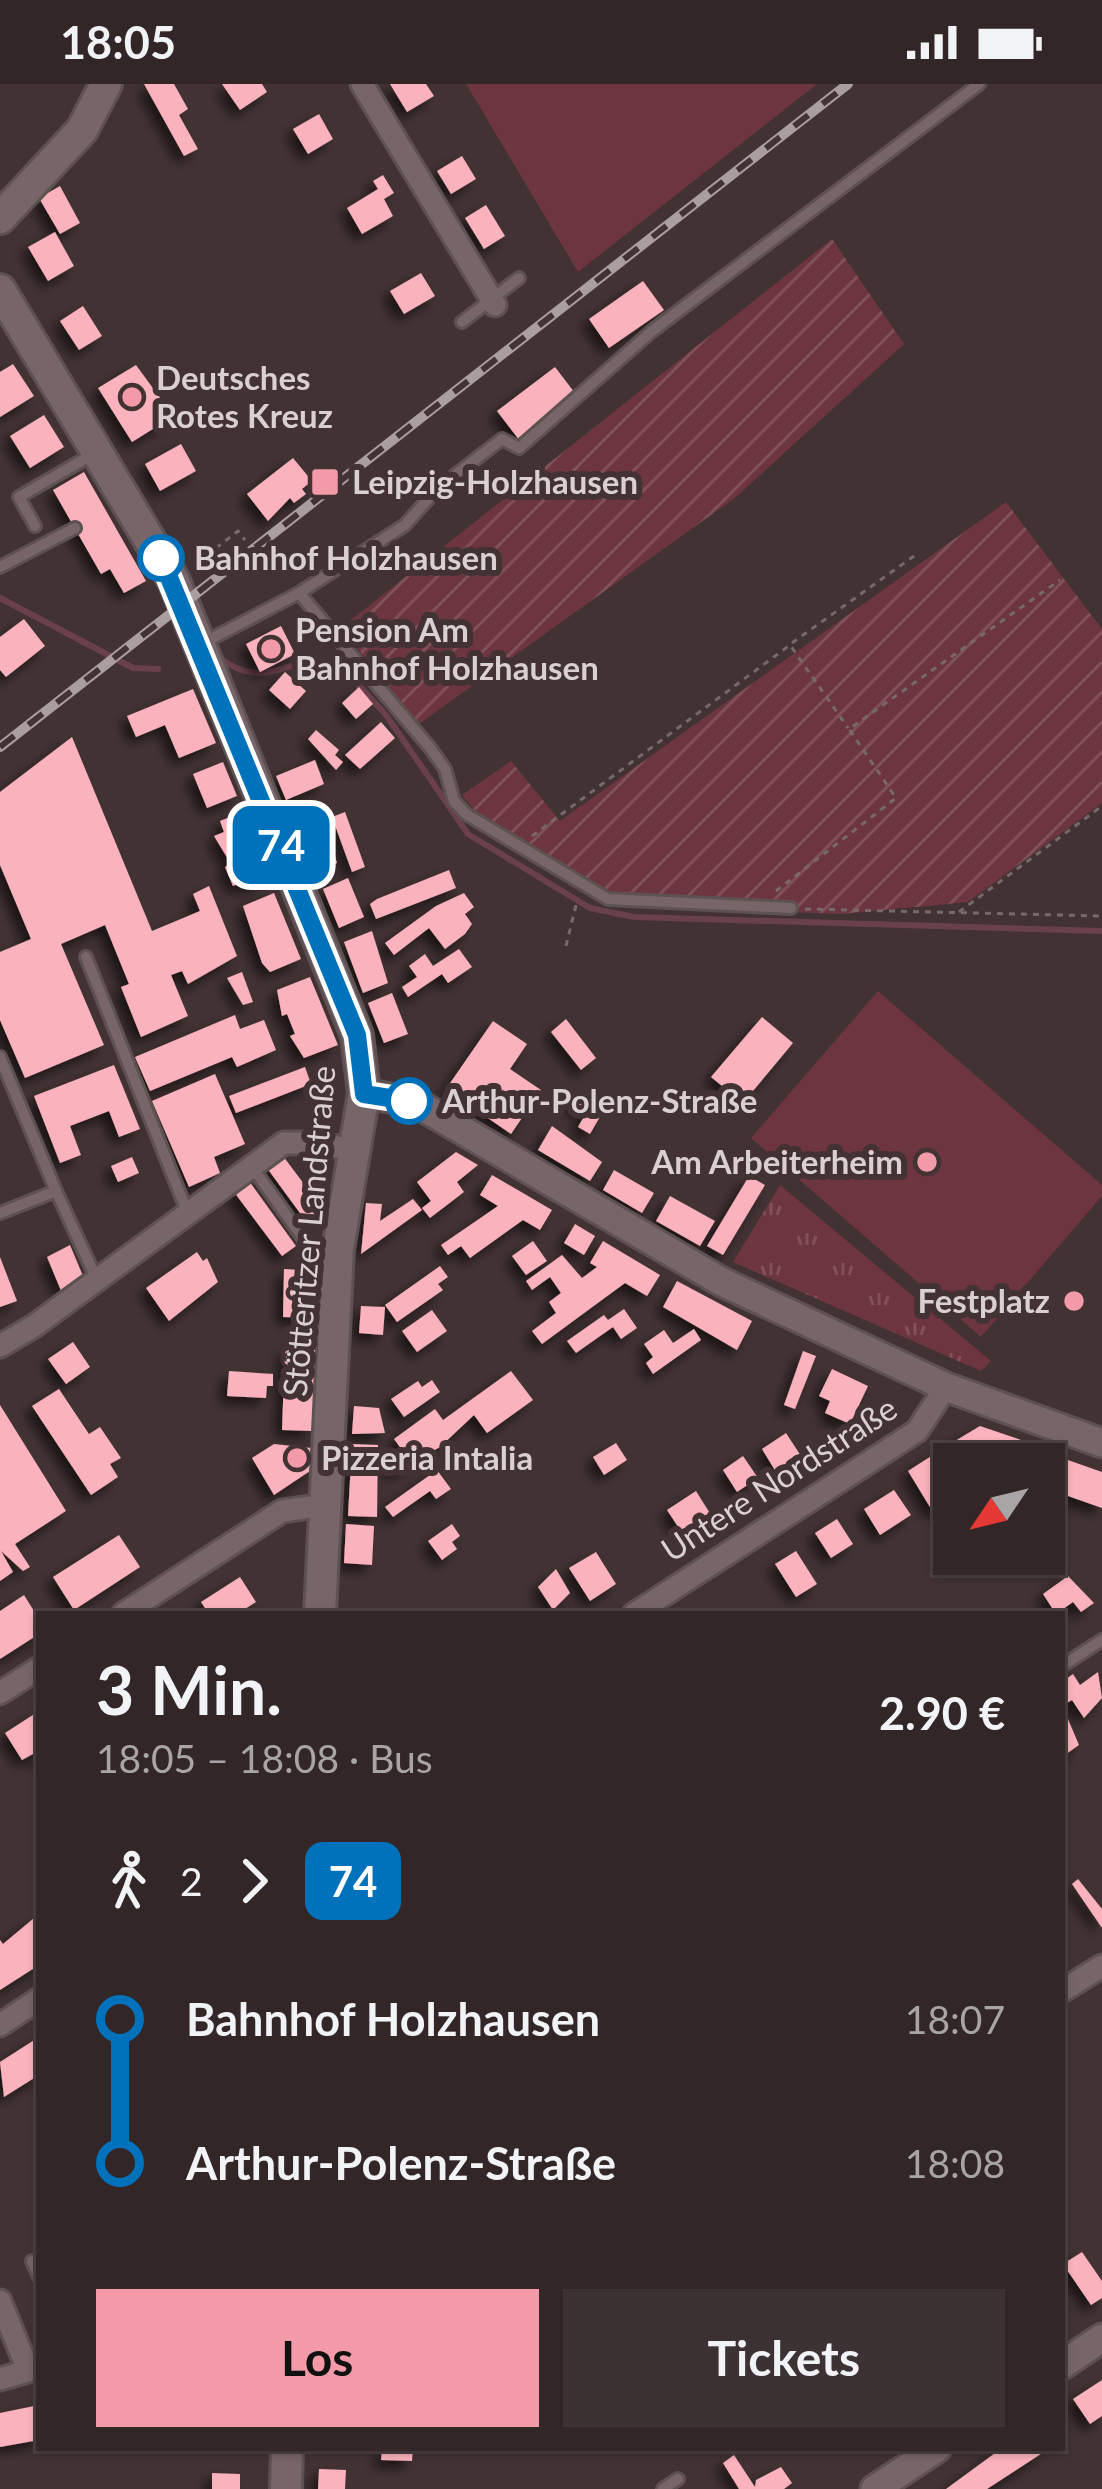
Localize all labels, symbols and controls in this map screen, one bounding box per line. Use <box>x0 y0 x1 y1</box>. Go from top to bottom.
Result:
text: 18:05 <box>60 15 176 69</box>
place label: Deutsches Rotes Kreuz <box>156 357 333 435</box>
marker: Deutsches Rotes Kreuz <box>119 384 145 410</box>
place label: Leipzig-Holzhausen <box>352 461 638 501</box>
marker: Leipzig-Holzhausen <box>309 466 341 498</box>
marker: Bahnhof Holzhausen <box>139 536 183 580</box>
place label: Bahnhof Holzhausen <box>194 537 498 577</box>
place label: Pension Am Bahnhof Holzhausen <box>295 609 599 687</box>
marker: Pension Am Bahnhof Holzhausen <box>258 636 284 662</box>
line badge: 74 <box>227 806 335 884</box>
text: 74 <box>257 820 305 870</box>
street label: Stötteritzer Landstraße <box>274 1064 342 1398</box>
marker: Arthur-Polenz-Straße <box>387 1079 431 1123</box>
place label: Arthur-Polenz-Straße <box>441 1080 757 1120</box>
place label: Am Arbeiterheim <box>650 1141 903 1181</box>
marker: Am Arbeiterheim <box>914 1149 940 1175</box>
place label: Festplatz <box>918 1280 1050 1320</box>
marker: Festplatz <box>1061 1288 1087 1314</box>
street label: Untere Nordstraße <box>653 1387 904 1569</box>
place label: Pizzeria Intalia <box>321 1437 533 1477</box>
north arrow <box>933 1443 1065 1575</box>
map controls <box>933 1443 1065 1575</box>
marker: Pizzeria Intalia <box>284 1445 310 1471</box>
text: 3 Min. <box>96 1650 282 1729</box>
text: 2.90 € <box>879 1686 1005 1740</box>
text: 18:05 – 18:08 · Bus <box>96 1735 433 1781</box>
icon: walk <box>96 1848 162 1914</box>
icon: forward <box>221 1848 287 1914</box>
text: 74 <box>329 1856 377 1906</box>
text: 2 <box>180 1858 203 1904</box>
text: Bahnhof Holzhausen <box>186 1992 600 2046</box>
text: 18:07 <box>905 1996 1005 2042</box>
text: Arthur-Polenz-Straße <box>186 2136 616 2190</box>
text: 18:08 <box>905 2140 1005 2186</box>
button: Los <box>96 2289 539 2427</box>
button: Tickets <box>563 2289 1005 2427</box>

